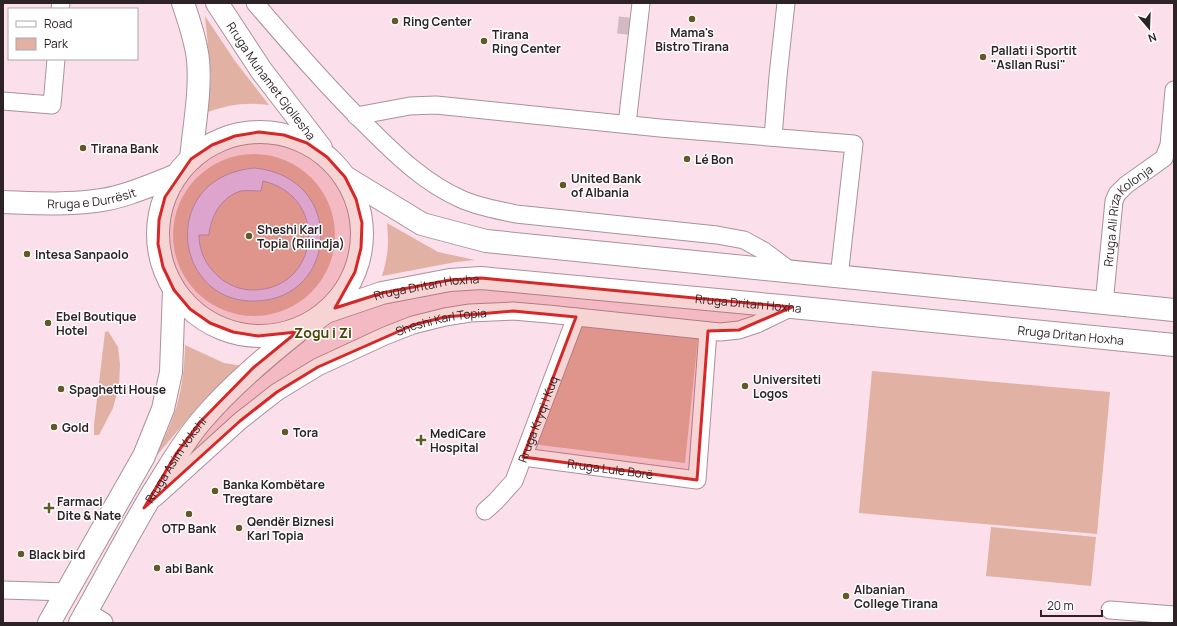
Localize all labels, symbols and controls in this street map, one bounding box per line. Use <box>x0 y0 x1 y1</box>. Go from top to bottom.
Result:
legend <box>8 8 138 60</box>
north arrow <box>1129 8 1169 48</box>
place label: Ring Center <box>403 13 472 30</box>
marker: Mama's Bistro Tirana <box>687 14 697 24</box>
text: Road <box>44 15 72 32</box>
marker: Ring Center <box>390 16 400 26</box>
street label: Rruga Muhamet Gjollesha <box>223 18 320 143</box>
place label: Mama's Bistro Tirana <box>655 24 729 55</box>
place label: Tirana Ring Center <box>492 26 561 57</box>
text: N <box>1146 30 1159 46</box>
text: Park <box>44 35 69 52</box>
marker: Tirana Ring Center <box>479 36 489 46</box>
place label: Pallati i Sportit "Asllan Rusi" <box>991 42 1077 73</box>
marker: Pallati i Sportit "Asllan Rusi" <box>978 52 988 62</box>
place label: Tirana Bank <box>91 140 159 157</box>
marker: Tirana Bank <box>78 143 88 153</box>
place label: Lé Bon <box>695 151 734 168</box>
marker: Lé Bon <box>682 154 692 164</box>
street label: Rruga Ali Riza Kolonja <box>1099 160 1156 267</box>
place label: United Bank of Albania <box>571 170 641 201</box>
marker: United Bank of Albania <box>558 180 568 190</box>
street label: Rruga e Durrësit <box>47 183 138 212</box>
place label: Sheshi Karl Topia (Rilindja) <box>257 221 345 252</box>
marker: Sheshi Karl Topia (Rilindja) <box>244 231 254 241</box>
place label: Intesa Sanpaolo <box>35 246 129 263</box>
marker: Intesa Sanpaolo <box>22 249 32 259</box>
street label: Rruga Dritan Hoxha <box>371 270 480 304</box>
street label: Rruga Dritan Hoxha <box>694 290 802 316</box>
street label: Sheshi Karl Topia <box>393 304 487 340</box>
place label: Ebel Boutique Hotel <box>56 308 137 339</box>
marker: Ebel Boutique Hotel <box>43 318 53 328</box>
street label: Rruga Dritan Hoxha <box>1017 321 1125 348</box>
district label: Zogu i Zi <box>294 323 352 342</box>
place label: Universiteti Logos <box>753 371 821 402</box>
street label: Rruga Kryqi I Kuq <box>513 373 562 465</box>
place label: Spaghetti House <box>69 381 166 398</box>
marker: Universiteti Logos <box>740 381 750 391</box>
marker: Spaghetti House <box>56 384 66 394</box>
street label: Rruga Asim Vokshi <box>140 413 210 506</box>
place label: Gold <box>62 419 89 436</box>
marker: Gold <box>49 422 59 432</box>
place label: Tora <box>293 424 318 441</box>
place label: MediCare Hospital <box>430 425 486 456</box>
marker: Tora <box>280 427 290 437</box>
marker: MediCare Hospital <box>415 434 427 446</box>
street label: Rruga Lule Borë <box>566 454 654 483</box>
place label: Banka Kombëtare Tregtare <box>223 476 325 507</box>
marker: Banka Kombëtare Tregtare <box>210 486 220 496</box>
place label: Farmaci Dite & Nate <box>57 493 121 524</box>
marker: Farmaci Dite & Nate <box>44 503 54 513</box>
marker: OTP Bank <box>184 509 194 519</box>
place label: Qendër Biznesi Karl Topia <box>247 513 334 544</box>
place label: OTP Bank <box>162 520 217 537</box>
marker: Qendër Biznesi Karl Topia <box>234 523 244 533</box>
place label: Black bird <box>29 546 85 563</box>
marker: Black bird <box>16 549 26 559</box>
place label: abi Bank <box>165 560 214 577</box>
marker: abi Bank <box>152 563 162 573</box>
place label: Albanian College Tirana <box>854 581 938 612</box>
marker: Albanian College Tirana <box>841 591 851 601</box>
scale bar <box>1041 592 1102 618</box>
text: 20 m <box>1047 597 1074 614</box>

